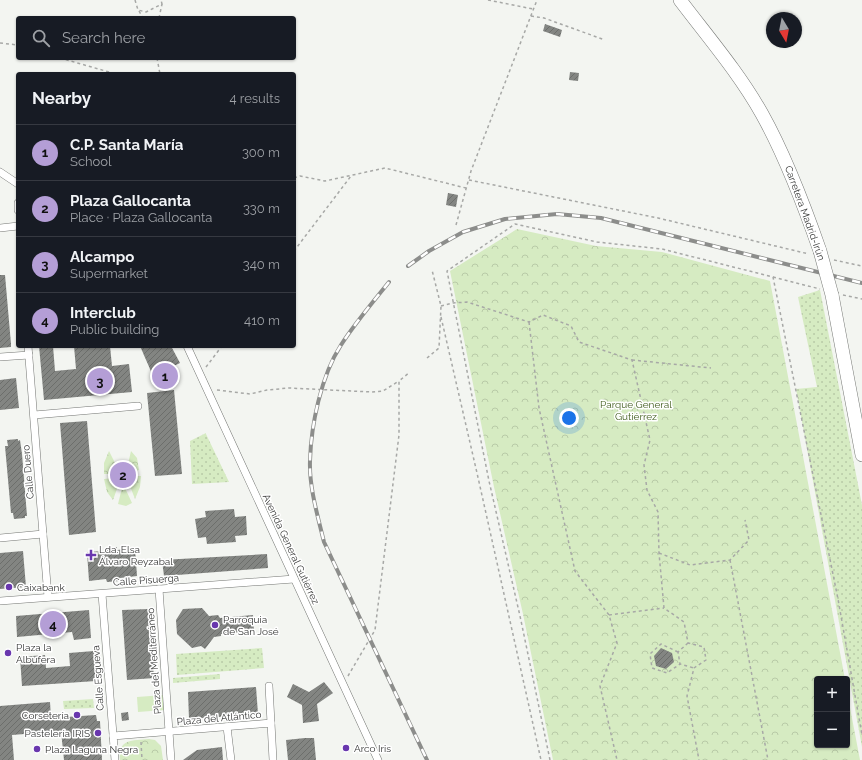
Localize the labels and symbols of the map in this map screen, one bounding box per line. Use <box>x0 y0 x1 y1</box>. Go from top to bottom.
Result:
north arrow <box>766 12 802 48</box>
street label: Carretera Madrid-Irún <box>783 164 827 262</box>
pin: 1 <box>152 361 178 391</box>
pin: 3 <box>87 366 113 396</box>
park label: Parque General Gutiérrez <box>600 399 672 422</box>
your location <box>559 408 579 428</box>
street label: Calle Duero <box>20 444 36 500</box>
pin: 2 <box>110 460 136 490</box>
street label: Avenida General Gutiérrez <box>261 492 321 606</box>
place label: Lda. Elsa Álvaro Reyzabal <box>99 544 173 567</box>
marker: Lda. Elsa Álvaro Reyzabal <box>86 550 96 560</box>
street label: Calle Pisuerga <box>113 572 179 588</box>
marker: Caixabank <box>4 582 14 592</box>
place label: Caixabank <box>17 582 65 593</box>
street label: Plaza del Mediterráneo <box>145 607 163 715</box>
pin: 4 <box>40 609 66 639</box>
place label: Parroquia de San José <box>223 614 279 637</box>
marker: Parroquia de San José <box>210 620 220 630</box>
place label: Plaza la Albufera <box>16 642 56 665</box>
street label: Calle Esgueva <box>90 645 106 711</box>
marker: Plaza la Albufera <box>3 648 13 658</box>
street label: Plaza del Atlántico <box>176 709 262 727</box>
place label: Corsetería <box>22 710 69 721</box>
marker: Corsetería <box>72 710 82 720</box>
place label: Pastelería IRIS <box>25 728 90 739</box>
marker: Pastelería IRIS <box>93 728 103 738</box>
marker: Arco Iris <box>341 743 351 753</box>
place label: Arco Iris <box>354 743 391 754</box>
marker: Plaza Laguna Negra <box>32 744 42 754</box>
place label: Plaza Laguna Negra <box>45 744 138 755</box>

